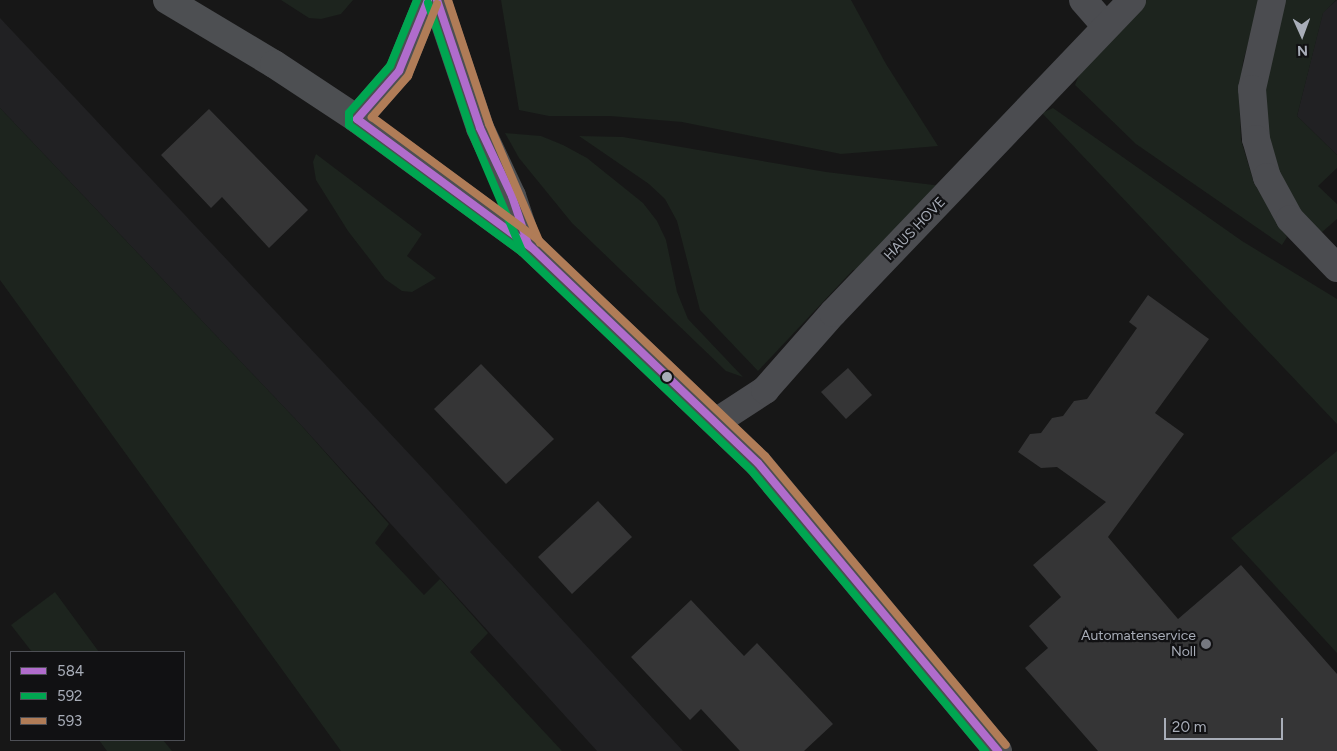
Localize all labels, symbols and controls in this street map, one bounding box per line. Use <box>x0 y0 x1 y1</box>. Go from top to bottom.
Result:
north arrow <box>1277 10 1327 60</box>
text: N <box>1297 42 1308 59</box>
street label: HAUS HOVE <box>881 194 949 264</box>
unlabelled marker <box>662 372 672 382</box>
place label: Automatenservice Noll <box>1081 628 1196 660</box>
marker: Automatenservice Noll <box>1200 638 1212 650</box>
legend <box>10 651 185 741</box>
text: 584 <box>57 662 84 680</box>
text: 592 <box>57 687 83 705</box>
scale bar <box>1167 708 1286 740</box>
text: 593 <box>57 712 82 730</box>
text: 20 m <box>1172 718 1206 736</box>

